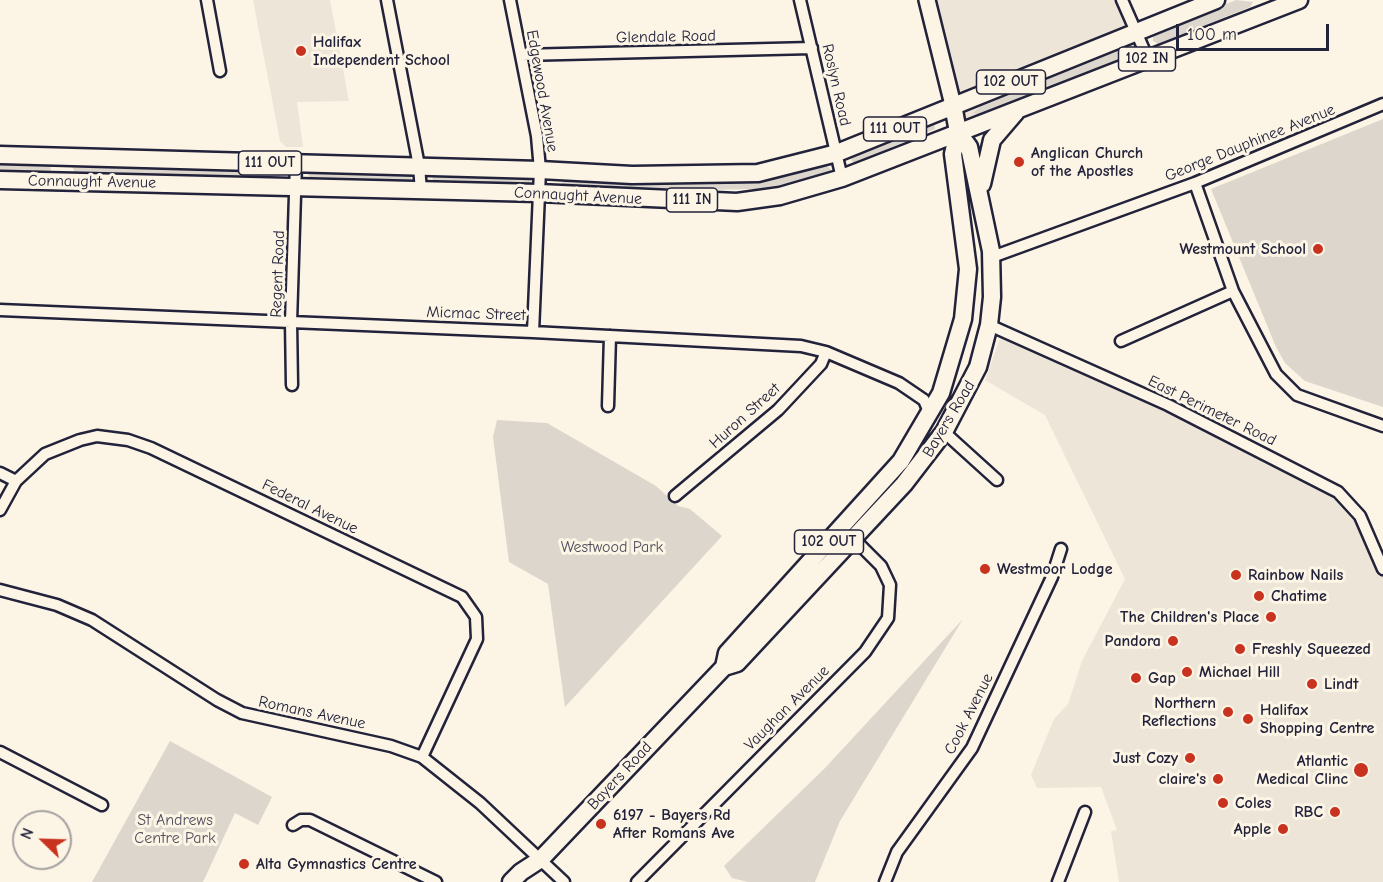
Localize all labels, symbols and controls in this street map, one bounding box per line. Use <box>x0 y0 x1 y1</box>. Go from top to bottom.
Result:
scale bar <box>1179 12 1332 50</box>
text: 100 m <box>1187 24 1237 45</box>
street label: Glendale Road <box>616 27 716 47</box>
street label: Edgewood Avenue <box>522 29 562 153</box>
place label: Halifax Independent School <box>313 32 450 70</box>
street label: Roslyn Road <box>817 42 855 128</box>
marker: Halifax Independent School <box>294 44 308 58</box>
road number: 102 IN <box>1118 47 1176 71</box>
road number: 102 OUT <box>976 70 1046 94</box>
street label: George Dauphinee Avenue <box>1162 100 1338 186</box>
road number: 111 OUT <box>864 117 926 141</box>
place label: Anglican Church of the Apostles <box>1031 143 1143 181</box>
road number: 111 OUT <box>238 151 302 175</box>
marker: Anglican Church of the Apostles <box>1012 155 1026 169</box>
street label: Connaught Avenue <box>28 171 156 193</box>
street label: Connaught Avenue <box>514 183 642 209</box>
road number: 111 IN <box>666 188 718 212</box>
street label: Regent Road <box>267 230 289 318</box>
place label: Westmount School <box>1179 239 1306 259</box>
marker: Westmount School <box>1311 242 1325 256</box>
street label: Micmac Street <box>426 303 526 325</box>
street label: East Perimeter Road <box>1145 372 1279 450</box>
street label: Bayers Road <box>919 377 979 461</box>
street label: Huron Street <box>706 379 784 453</box>
street label: Federal Avenue <box>259 475 361 539</box>
road number: 102 OUT <box>794 530 864 554</box>
park label: Westwood Park <box>561 537 663 557</box>
place label: Westmoor Lodge <box>997 559 1113 579</box>
marker: Westmoor Lodge <box>978 562 992 576</box>
place label: Rainbow Nails <box>1248 565 1343 585</box>
marker: Rainbow Nails <box>1229 568 1243 582</box>
place label: Chatime <box>1271 586 1327 606</box>
marker: Chatime <box>1252 589 1266 603</box>
place label: The Children's Place <box>1120 607 1259 627</box>
marker: The Children's Place <box>1264 610 1278 624</box>
place label: Pandora <box>1105 631 1161 651</box>
marker: Pandora <box>1166 634 1180 648</box>
place label: Freshly Squeezed <box>1252 639 1371 659</box>
marker: Freshly Squeezed <box>1233 642 1247 656</box>
street label: Vaughan Avenue <box>741 662 833 754</box>
place label: Michael Hill <box>1199 662 1280 682</box>
marker: Michael Hill <box>1180 665 1194 679</box>
place label: Gap <box>1148 668 1176 688</box>
street label: Cook Avenue <box>940 670 998 758</box>
marker: Gap <box>1129 671 1143 685</box>
place label: Lindt <box>1324 674 1358 694</box>
marker: Lindt <box>1305 677 1319 691</box>
street label: Romans Avenue <box>257 692 367 734</box>
place label: Northern Reflections <box>1142 693 1216 731</box>
place label: Halifax Shopping Centre <box>1260 700 1374 738</box>
marker: Northern Reflections <box>1221 705 1235 719</box>
marker: Halifax Shopping Centre <box>1241 712 1255 726</box>
street label: Bayers Road <box>584 738 656 814</box>
place label: Just Cozy <box>1113 748 1178 768</box>
marker: Just Cozy <box>1183 751 1197 765</box>
place label: Atlantic Medical Clinc <box>1256 751 1348 789</box>
marker: Atlantic Medical Clinc <box>1352 761 1370 779</box>
place label: claire's <box>1159 769 1206 789</box>
marker: claire's <box>1211 772 1225 786</box>
place label: Coles <box>1235 793 1271 813</box>
marker: Coles <box>1216 796 1230 810</box>
place label: RBC <box>1294 802 1323 822</box>
place label: 6197 - Bayers Rd After Romans Ave <box>613 805 735 843</box>
marker: RBC <box>1328 805 1342 819</box>
north arrow <box>12 810 72 870</box>
park label: St Andrews Centre Park <box>134 810 216 848</box>
marker: 6197 - Bayers Rd After Romans Ave <box>594 817 608 831</box>
place label: Apple <box>1234 819 1271 839</box>
marker: Apple <box>1276 822 1290 836</box>
text: N <box>17 825 38 842</box>
place label: Alta Gymnastics Centre <box>256 854 417 874</box>
marker: Alta Gymnastics Centre <box>237 857 251 871</box>

